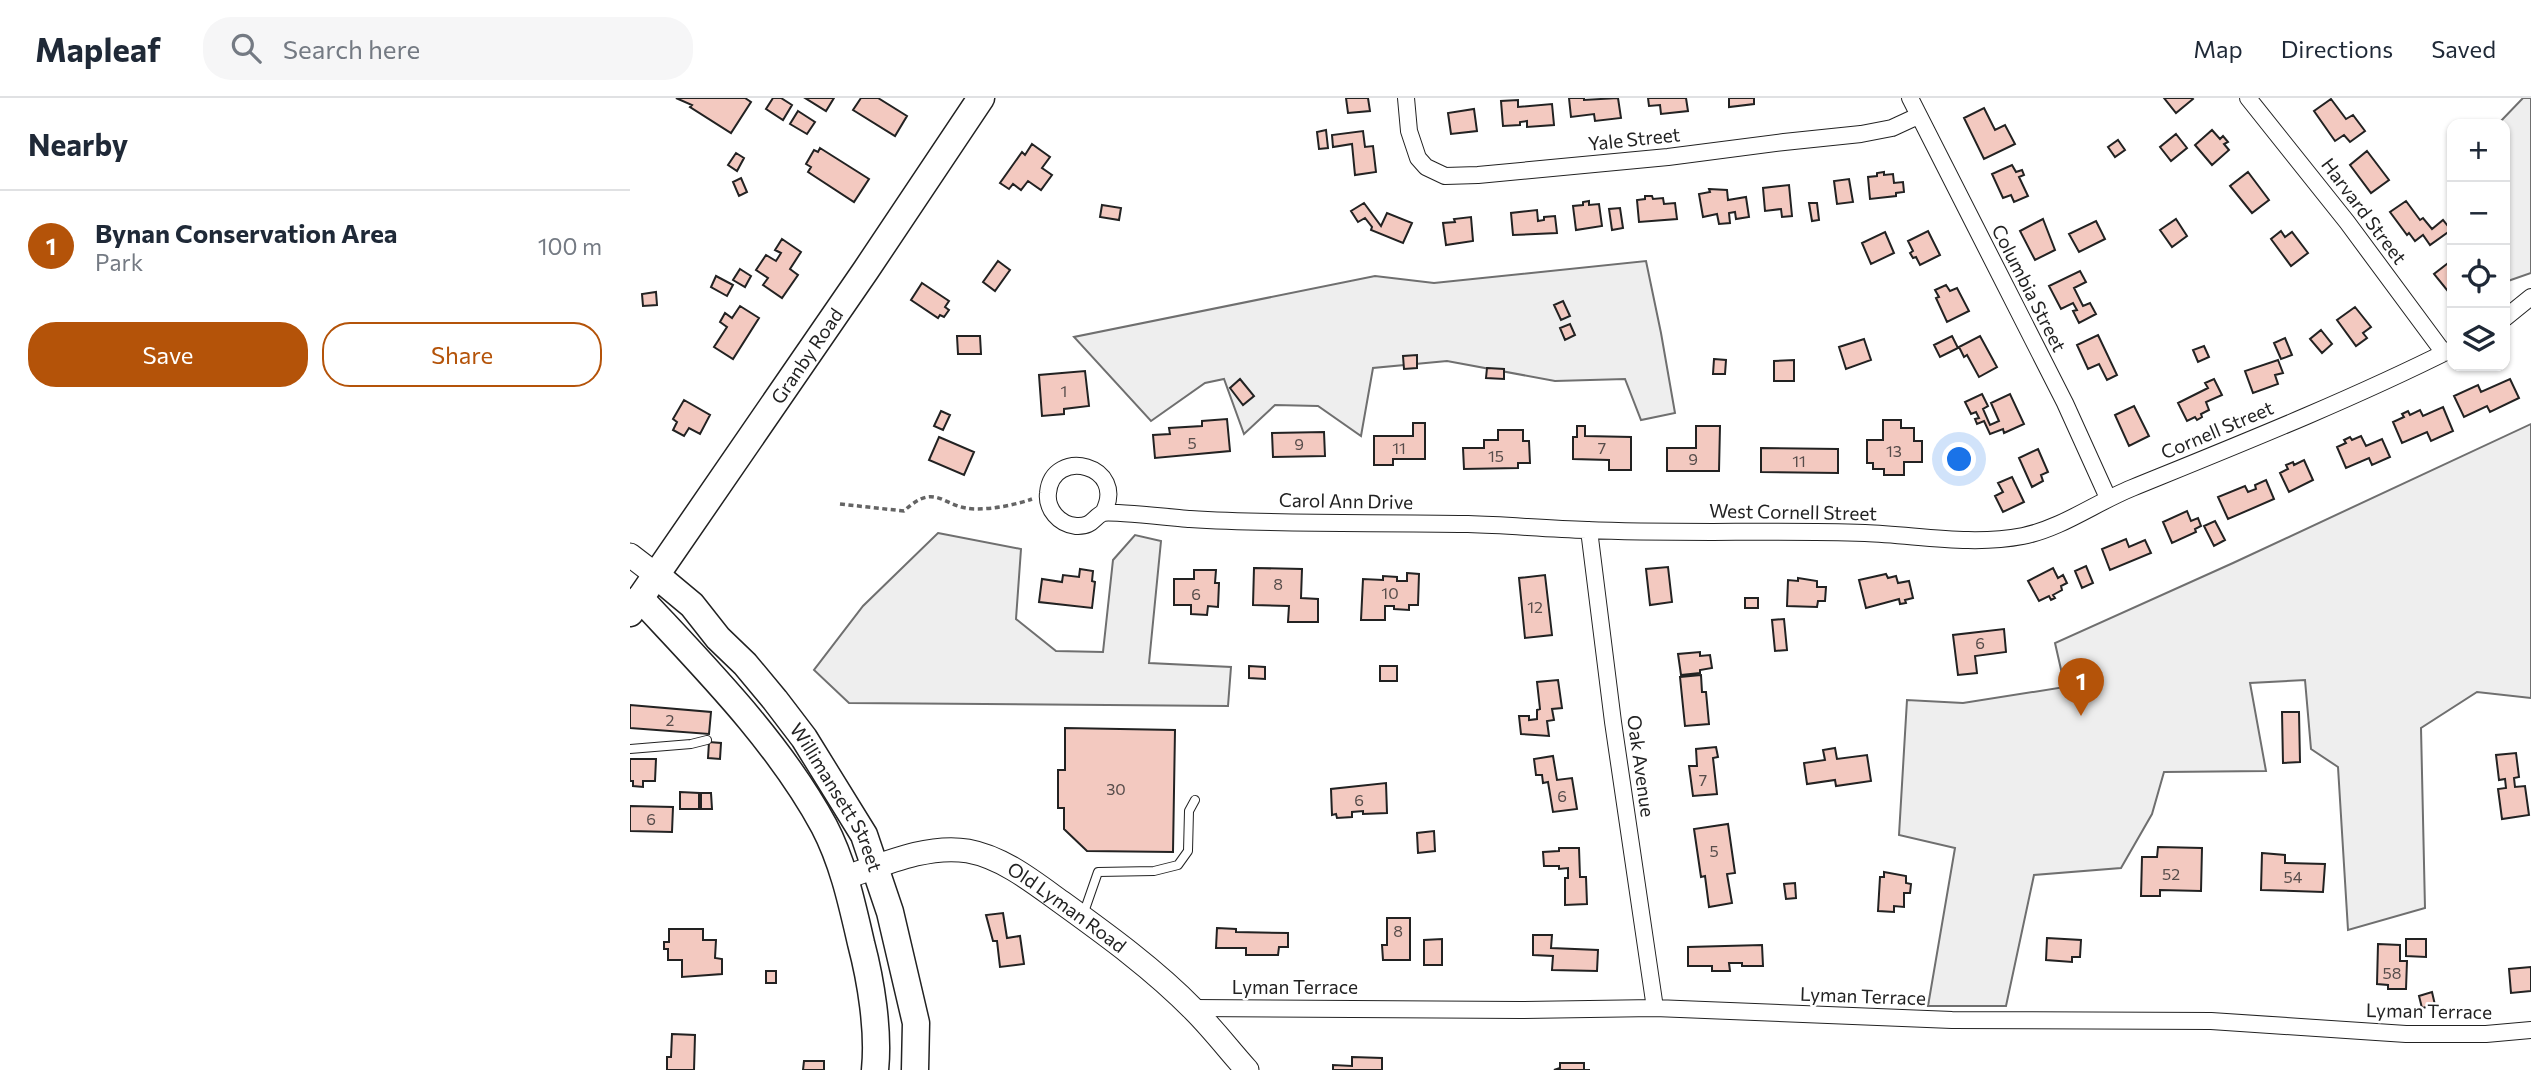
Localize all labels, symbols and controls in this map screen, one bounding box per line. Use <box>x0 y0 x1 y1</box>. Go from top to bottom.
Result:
search box <box>203 17 693 80</box>
text: Mapleaf <box>35 28 161 69</box>
icon: search <box>227 29 265 67</box>
text: Search here <box>283 33 420 64</box>
text: Map <box>2193 34 2243 63</box>
text: Directions <box>2281 34 2393 63</box>
text: Saved <box>2431 34 2496 63</box>
map controls <box>2447 119 2510 371</box>
button: + <box>2447 119 2510 182</box>
street label: Yale Street <box>1587 122 1681 155</box>
text: Nearby <box>28 125 128 162</box>
street label: Harvard Street <box>2317 153 2412 268</box>
button: − <box>2447 182 2510 245</box>
text: Bynan Conservation Area <box>95 217 398 248</box>
street label: Columbia Street <box>1987 220 2072 355</box>
text: 1 <box>46 232 56 260</box>
text: 100 m <box>538 232 602 260</box>
button: locate <box>2447 245 2510 308</box>
text: Park <box>95 248 143 276</box>
street label: Granby Road <box>765 303 847 408</box>
button: layers <box>2447 308 2510 371</box>
button: Save <box>28 322 308 387</box>
button: Share <box>322 322 602 387</box>
house number: 1 <box>1061 381 1067 400</box>
street label: Cornell Street <box>2157 395 2277 464</box>
house number: 5 <box>1187 433 1197 452</box>
house number: 9 <box>1294 434 1304 453</box>
house number: 11 <box>1392 438 1406 457</box>
house number: 7 <box>1598 438 1606 457</box>
house number: 13 <box>1886 441 1902 460</box>
your location <box>1942 442 1976 476</box>
house number: 15 <box>1488 446 1504 465</box>
house number: 9 <box>1688 449 1698 468</box>
house number: 11 <box>1792 451 1806 470</box>
street label: Carol Ann Drive <box>1279 488 1413 513</box>
street label: West Cornell Street <box>1709 499 1877 524</box>
house number: 8 <box>1273 574 1283 593</box>
house number: 10 <box>1381 583 1399 602</box>
house number: 6 <box>1191 584 1201 603</box>
house number: 12 <box>1527 597 1543 616</box>
house number: 6 <box>1975 633 1985 652</box>
pin: 1 <box>2058 658 2104 716</box>
house number: 2 <box>666 710 675 729</box>
street label: Oak Avenue <box>1623 713 1660 818</box>
street label: Willimansett Street <box>786 718 888 875</box>
house number: 7 <box>1699 770 1707 789</box>
house number: 30 <box>1106 779 1126 798</box>
house number: 6 <box>1557 786 1567 805</box>
house number: 6 <box>1354 790 1364 809</box>
house number: 6 <box>646 809 656 828</box>
house number: 5 <box>1709 841 1719 860</box>
street label: Old Lyman Road <box>1004 856 1131 957</box>
house number: 52 <box>2162 864 2180 883</box>
house number: 54 <box>2284 867 2303 886</box>
house number: 8 <box>1393 921 1403 940</box>
house number: 58 <box>2383 963 2401 982</box>
street label: Lyman Terrace <box>1232 975 1358 998</box>
street label: Lyman Terrace <box>1800 982 1927 1009</box>
street label: Lyman Terrace <box>2366 998 2492 1023</box>

